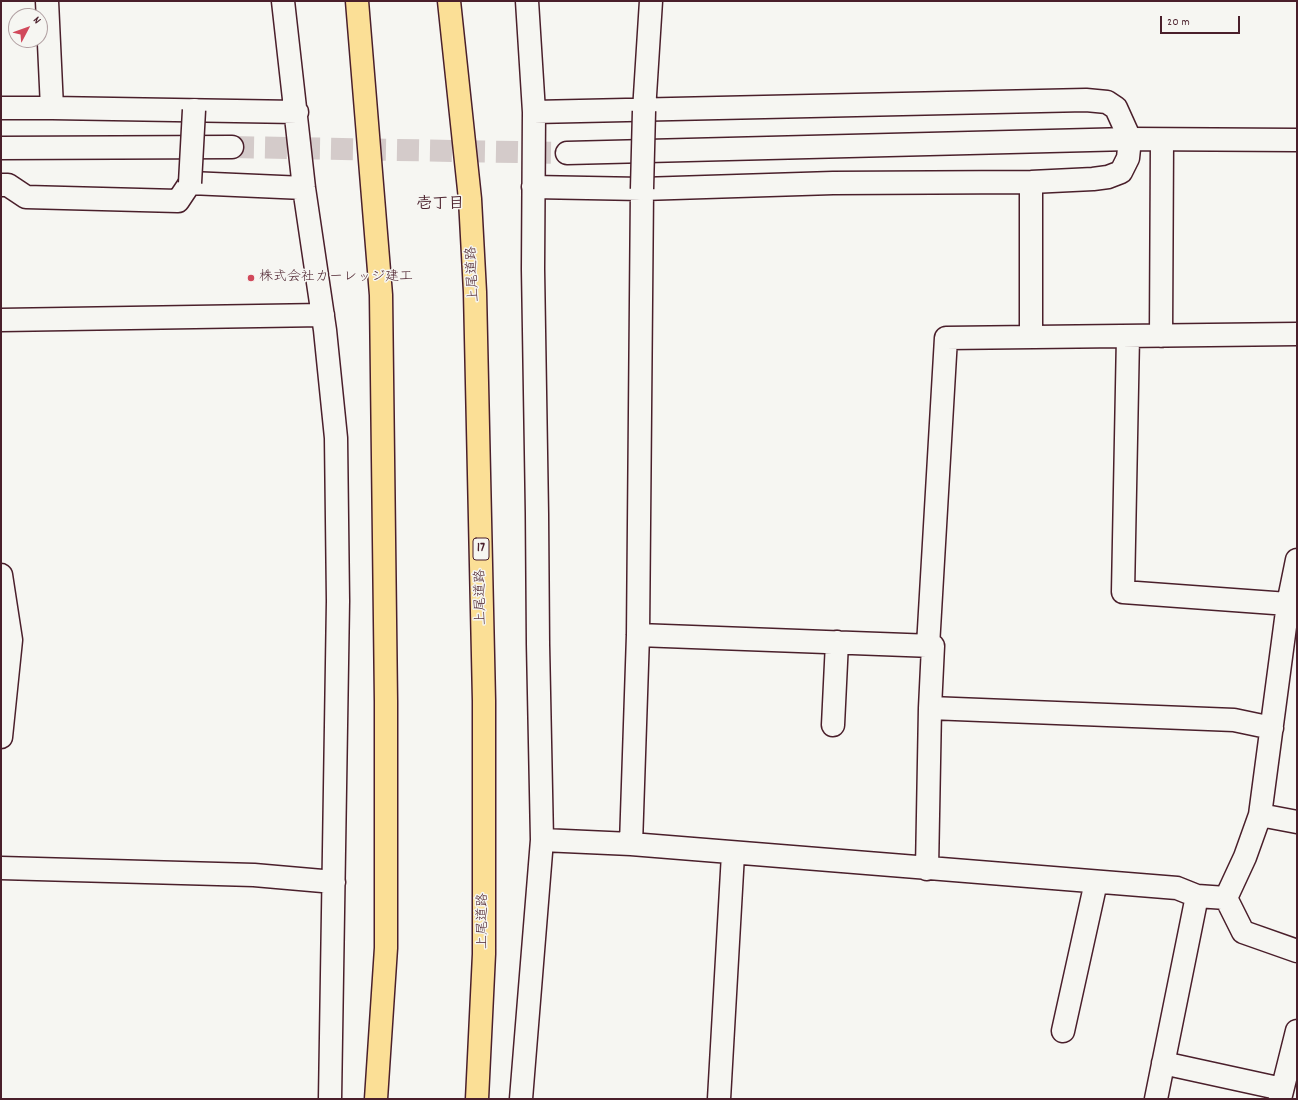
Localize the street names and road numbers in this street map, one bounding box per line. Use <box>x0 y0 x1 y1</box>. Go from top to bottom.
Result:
street label: 上尾道路 <box>464 246 484 302</box>
road number: 17 <box>473 538 489 560</box>
street label: 上尾道路 <box>473 569 491 625</box>
street label: 上尾道路 <box>476 893 492 949</box>

